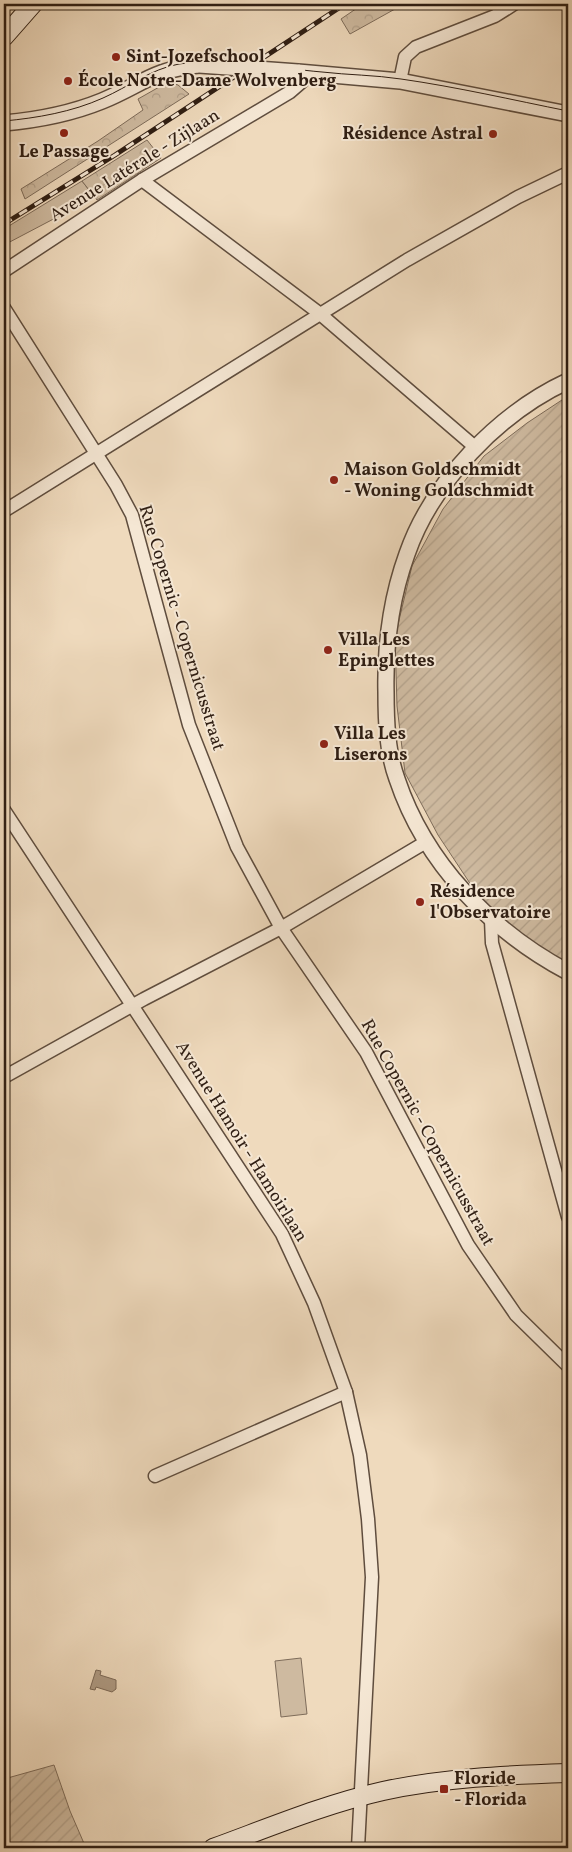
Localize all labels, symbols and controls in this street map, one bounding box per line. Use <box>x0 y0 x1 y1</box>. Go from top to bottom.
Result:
place label: Sint-Jozefschool <box>126 45 265 70</box>
marker: Sint-Jozefschool <box>110 51 122 63</box>
place label: École Notre-Dame Wolvenberg <box>78 69 337 94</box>
marker: École Notre-Dame Wolvenberg <box>62 75 74 87</box>
street label: Avenue Latérale - Zijlaan <box>45 103 225 229</box>
place label: Résidence Astral <box>342 122 483 147</box>
marker: Le Passage <box>58 127 70 139</box>
marker: Résidence Astral <box>487 128 499 140</box>
place label: Le Passage <box>19 140 109 165</box>
place label: Maison Goldschmidt - Woning Goldschmidt <box>344 458 534 504</box>
marker: Maison Goldschmidt - Woning Goldschmidt <box>328 474 340 486</box>
street label: Rue Copernic - Copernicusstraat <box>132 502 230 754</box>
place label: Villa Les Epinglettes <box>338 628 435 674</box>
marker: Villa Les Epinglettes <box>322 644 334 656</box>
place label: Villa Les Liserons <box>334 722 408 768</box>
marker: Villa Les Liserons <box>318 738 330 750</box>
place label: Résidence l'Observatoire <box>430 880 551 926</box>
marker: Résidence l'Observatoire <box>414 896 426 908</box>
street label: Rue Copernic - Copernicusstraat <box>354 1015 500 1251</box>
street label: Avenue Hamoir - Hamoirlaan <box>169 1037 313 1247</box>
place label: Floride - Florida <box>454 1767 527 1813</box>
marker: Floride - Florida <box>438 1783 450 1795</box>

